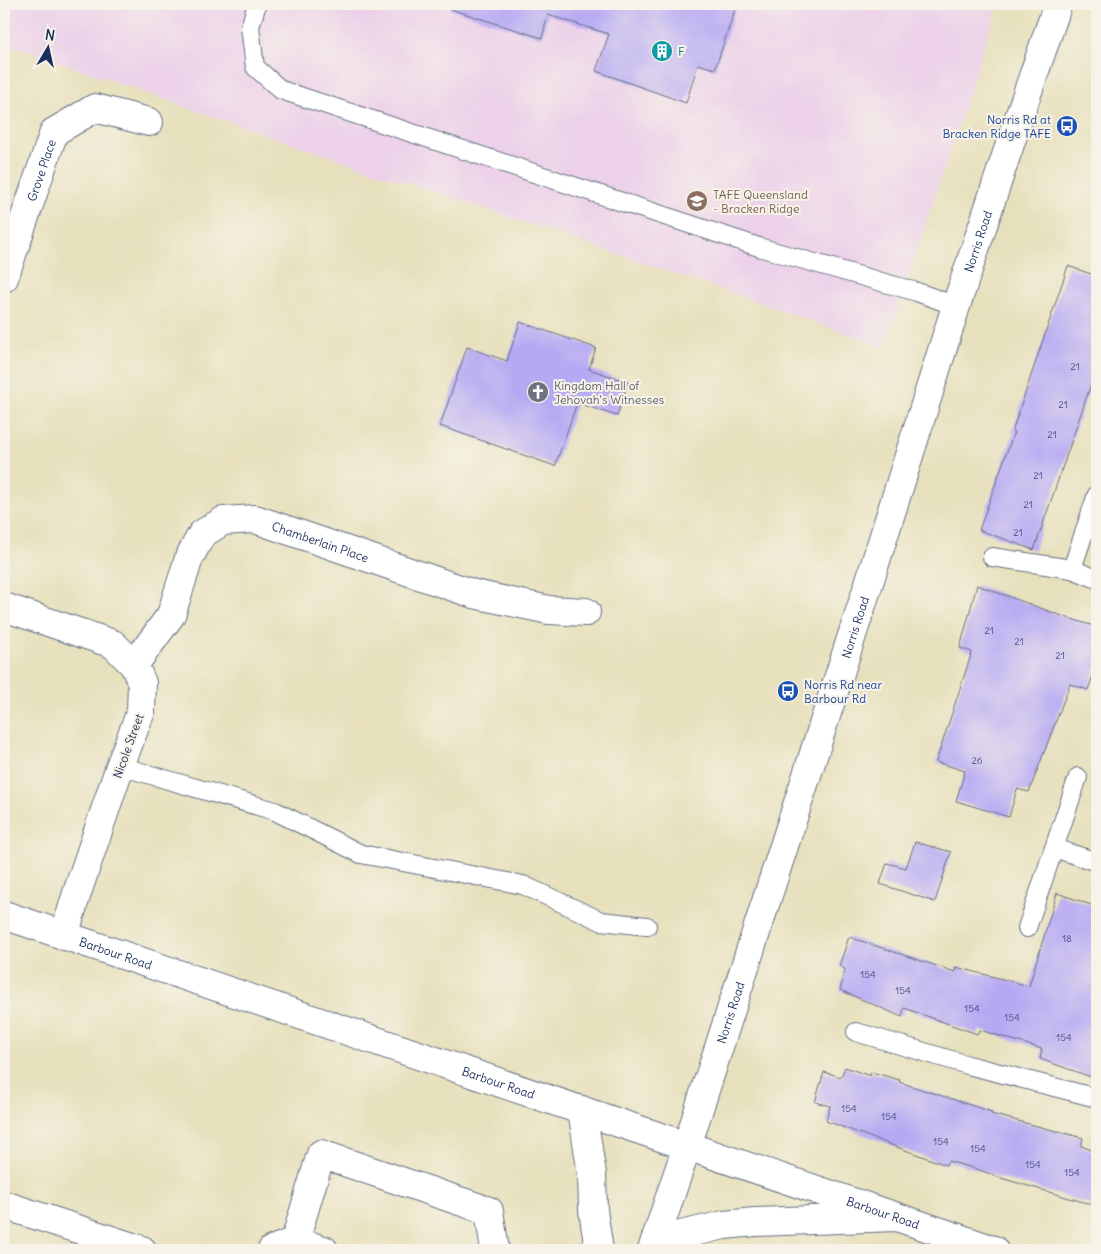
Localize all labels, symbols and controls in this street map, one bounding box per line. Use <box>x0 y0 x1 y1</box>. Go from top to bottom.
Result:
north arrow <box>22 22 72 72</box>
text: N <box>44 26 56 45</box>
building icon: F <box>650 39 674 63</box>
place label: F <box>678 44 685 59</box>
place label: Norris Rd at Bracken Ridge TAFE <box>942 112 1051 141</box>
bus stop icon: Norris Rd at Bracken Ridge TAFE <box>1055 114 1079 138</box>
street label: Grove Place <box>23 137 58 203</box>
place label: TAFE Queensland - Bracken Ridge <box>713 187 808 216</box>
school or university icon: TAFE Queensland - Bracken Ridge <box>685 189 709 213</box>
street label: Norris Road <box>960 209 995 274</box>
house number: 21 <box>1070 360 1080 373</box>
place label: Kingdom Hall of Jehovah's Witnesses <box>554 378 664 407</box>
church icon: Kingdom Hall of Jehovah's Witnesses <box>526 380 550 404</box>
house number: 21 <box>1058 398 1068 411</box>
house number: 21 <box>1047 428 1057 441</box>
house number: 21 <box>1033 469 1043 482</box>
house number: 21 <box>1023 498 1033 511</box>
street label: Chamberlain Place <box>270 518 371 565</box>
house number: 21 <box>1013 526 1023 539</box>
street label: Norris Road <box>838 594 872 660</box>
house number: 21 <box>984 624 994 637</box>
house number: 21 <box>1014 635 1024 648</box>
house number: 21 <box>1055 649 1065 662</box>
place label: Norris Rd near Barbour Rd <box>804 677 882 706</box>
bus stop icon: Norris Rd near Barbour Rd <box>776 679 800 703</box>
street label: Nicole Street <box>109 712 147 780</box>
house number: 26 <box>971 754 983 767</box>
house number: 18 <box>1062 932 1072 945</box>
street label: Barbour Road <box>77 934 154 972</box>
house number: 154 <box>860 968 876 981</box>
street label: Norris Road <box>713 980 747 1045</box>
house number: 154 <box>895 984 911 997</box>
house number: 154 <box>964 1002 980 1015</box>
house number: 154 <box>1004 1011 1020 1024</box>
house number: 154 <box>1056 1031 1072 1044</box>
street label: Barbour Road <box>460 1063 537 1102</box>
house number: 154 <box>841 1102 857 1115</box>
house number: 154 <box>881 1110 897 1123</box>
house number: 154 <box>933 1135 949 1148</box>
house number: 154 <box>970 1142 986 1155</box>
house number: 154 <box>1025 1158 1041 1171</box>
house number: 154 <box>1064 1166 1080 1179</box>
street label: Barbour Road <box>845 1193 921 1232</box>

